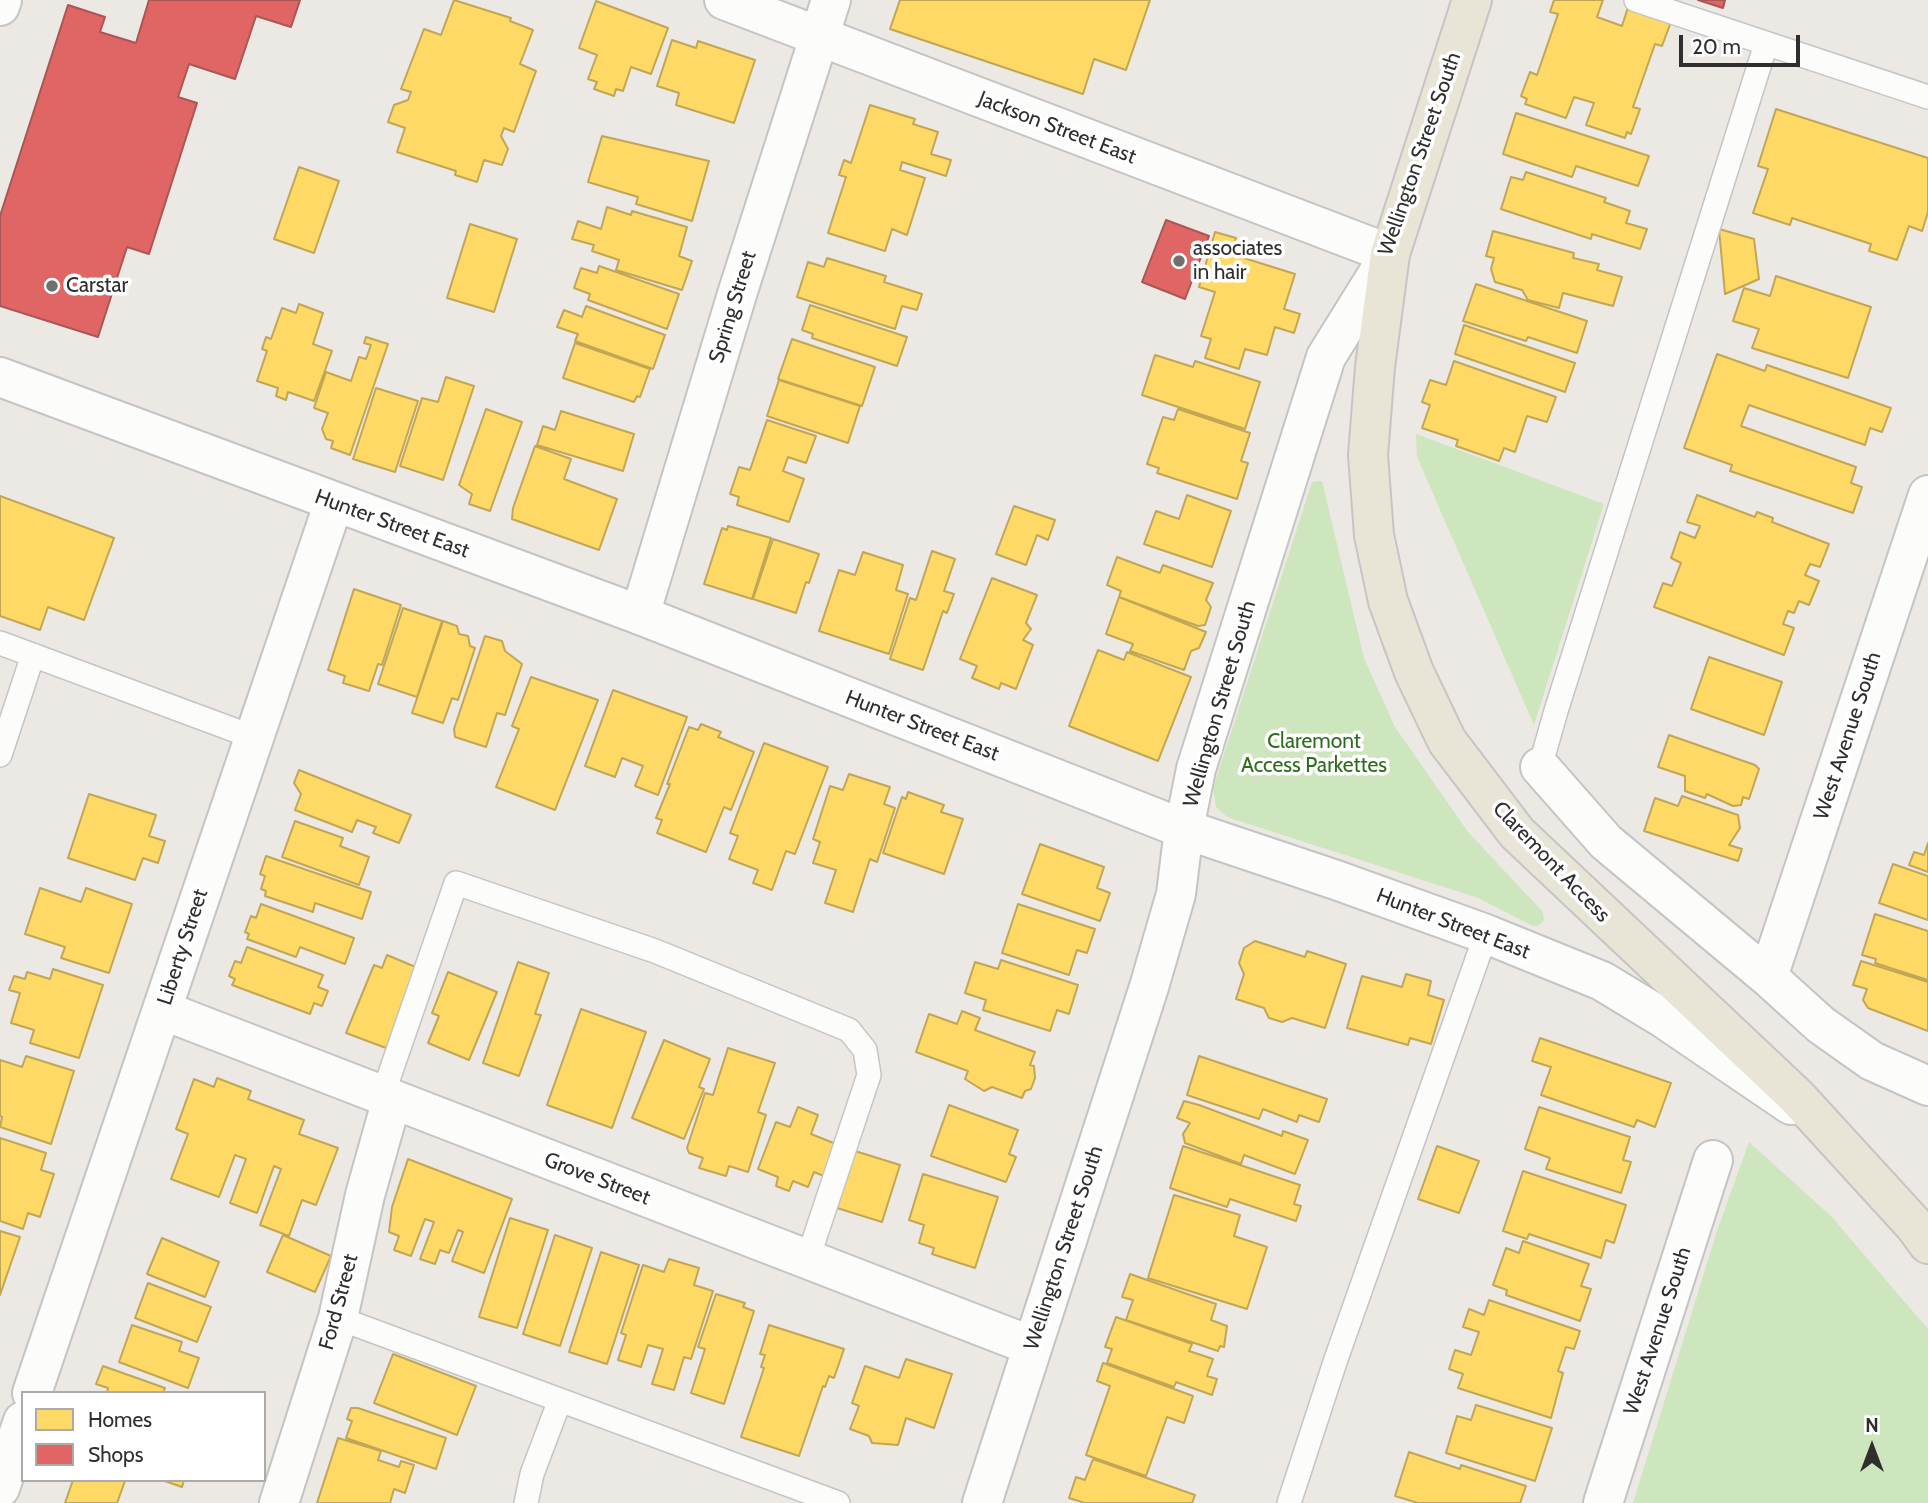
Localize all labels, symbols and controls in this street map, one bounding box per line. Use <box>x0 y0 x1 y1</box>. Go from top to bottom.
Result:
scale bar <box>1683 21 1804 65</box>
text: 20 m <box>1692 34 1741 59</box>
street label: Wellington Street South <box>1373 49 1467 259</box>
street label: Jackson Street East <box>975 86 1139 170</box>
place label: associates in hair <box>1193 236 1282 286</box>
street label: Spring Street <box>704 248 762 366</box>
marker: associates in hair <box>1171 253 1187 269</box>
place label: Carstar <box>66 273 128 299</box>
marker: Carstar <box>44 278 60 294</box>
street label: Hunter Street East <box>311 484 473 564</box>
street label: Wellington Street South <box>1178 598 1262 810</box>
street label: West Avenue South <box>1809 649 1887 823</box>
street label: Hunter Street East <box>842 685 1002 767</box>
park label: Claremont Access Parkettes <box>1241 729 1387 779</box>
street label: Claremont Access <box>1487 796 1615 928</box>
street label: Hunter Street East <box>1373 883 1533 965</box>
street label: Liberty Street <box>152 886 214 1008</box>
street label: Wellington Street South <box>1019 1143 1109 1353</box>
street label: Grove Street <box>541 1147 653 1211</box>
street label: West Avenue South <box>1619 1244 1697 1418</box>
street label: Ford Street <box>314 1251 364 1353</box>
legend <box>21 1391 266 1482</box>
text: Homes <box>88 1407 152 1432</box>
north arrow <box>1837 1412 1907 1482</box>
text: N <box>1865 1414 1879 1437</box>
text: Shops <box>88 1442 143 1467</box>

